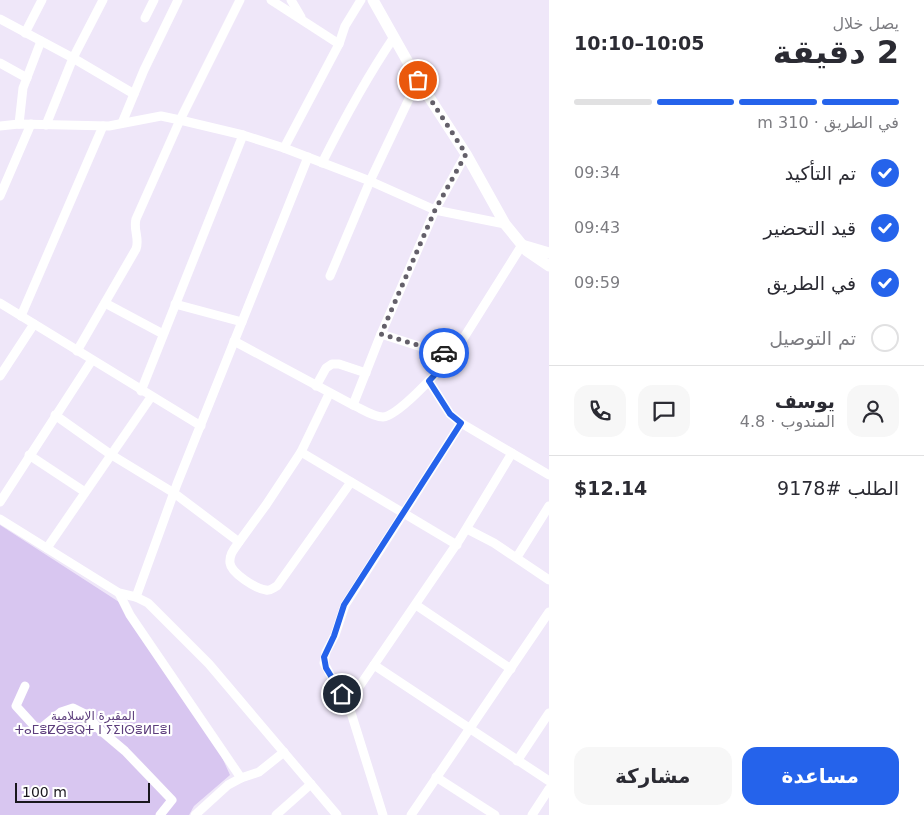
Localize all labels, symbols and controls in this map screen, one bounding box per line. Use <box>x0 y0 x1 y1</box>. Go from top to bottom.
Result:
text: يصل خلال <box>832 14 899 33</box>
text: 10:05–10:10 <box>574 32 704 54</box>
text: 2 دقيقة <box>773 33 899 71</box>
pin <box>397 59 439 101</box>
icon: bag <box>404 66 432 94</box>
text: في الطريق · 310 m <box>757 113 899 132</box>
icon: check <box>871 159 899 187</box>
text: تم التأكيد <box>785 162 856 184</box>
text: 09:34 <box>574 163 620 182</box>
icon: check <box>871 214 899 242</box>
text: قيد التحضير <box>763 217 856 239</box>
text: 09:43 <box>574 218 620 237</box>
icon: check <box>871 269 899 297</box>
text: في الطريق <box>767 272 856 294</box>
text: 09:59 <box>574 273 620 292</box>
text: تم التوصيل <box>769 327 856 349</box>
courier <box>419 328 469 378</box>
icon: car <box>430 339 458 367</box>
button: phone <box>574 385 626 437</box>
button: chat <box>638 385 690 437</box>
button: person <box>847 385 899 437</box>
text: يوسف <box>775 390 835 412</box>
text: المندوب · 4.8 <box>740 412 835 431</box>
text: $12.14 <box>574 477 647 499</box>
text: الطلب #9178 <box>777 477 899 499</box>
pin <box>321 673 363 715</box>
icon: home <box>328 680 356 708</box>
park label: المقبرة الإسلامية ⵜⴰⵎⴻⵇⴱⴻⵕⵜ ⵏ ⵢⵉⵏⵙⴻⵍⵎⴻⵏ <box>15 709 171 737</box>
button: مشاركة <box>574 747 732 805</box>
button: مساعدة <box>742 747 899 805</box>
scale bar <box>15 780 150 803</box>
text: 100 m <box>22 784 67 800</box>

